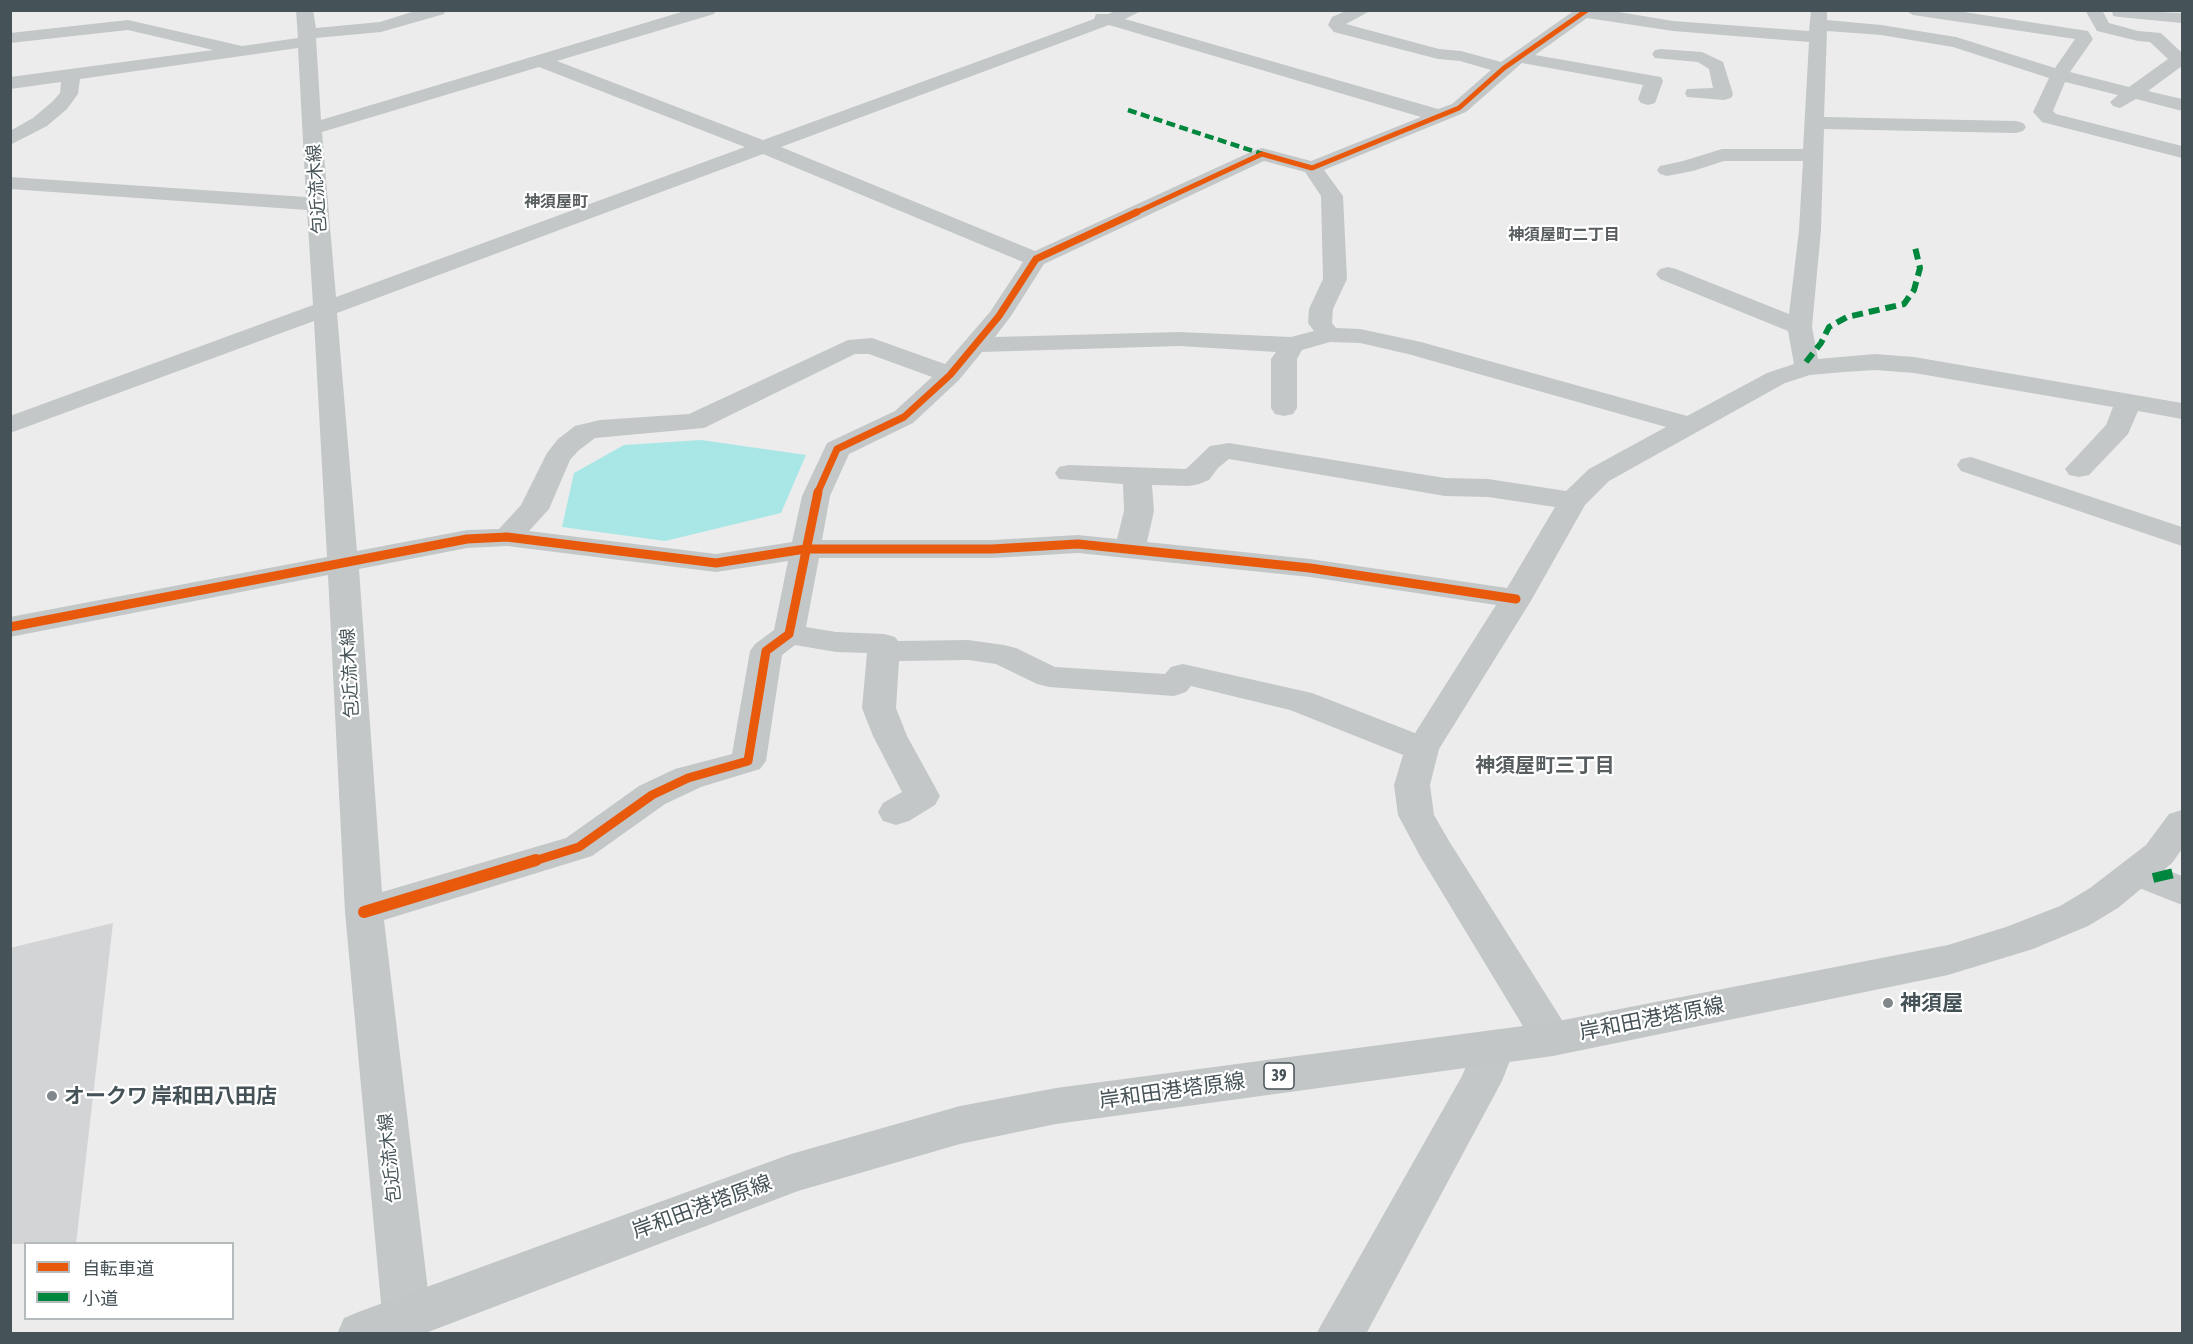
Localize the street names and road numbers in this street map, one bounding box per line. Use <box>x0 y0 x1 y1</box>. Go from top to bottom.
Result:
street label: 包近流木線 <box>303 143 331 235</box>
street label: 包近流木線 <box>337 627 363 719</box>
street label: 岸和田港塔原線 <box>1577 993 1727 1045</box>
road number: 39 <box>1264 1063 1294 1089</box>
street label: 岸和田港塔原線 <box>1097 1068 1247 1114</box>
street label: 包近流木線 <box>375 1112 405 1204</box>
street label: 岸和田港塔原線 <box>629 1170 775 1244</box>

